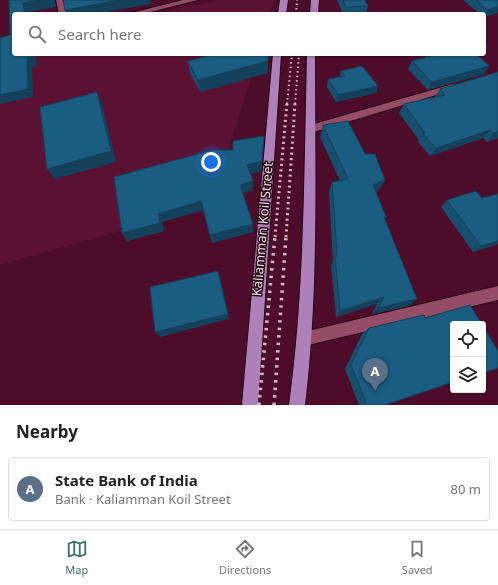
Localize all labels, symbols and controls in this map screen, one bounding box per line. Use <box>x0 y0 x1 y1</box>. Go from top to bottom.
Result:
search box <box>12 12 486 56</box>
icon: search <box>26 23 48 45</box>
text: Search here <box>58 24 141 44</box>
your location <box>201 152 221 172</box>
street label: Kaliamman Koil Street <box>247 161 277 297</box>
map controls <box>450 321 486 393</box>
button: locate <box>450 321 486 357</box>
button: layers <box>450 357 486 393</box>
pin: A <box>362 358 388 391</box>
text: Nearby <box>16 420 78 443</box>
text: State Bank of India <box>55 470 198 490</box>
text: A <box>26 480 35 498</box>
text: 80 m <box>451 480 481 498</box>
text: Bank · Kaliamman Koil Street <box>55 490 231 508</box>
tab: Map <box>65 538 88 577</box>
tab: Directions <box>219 538 271 577</box>
tab: Saved <box>402 538 433 577</box>

